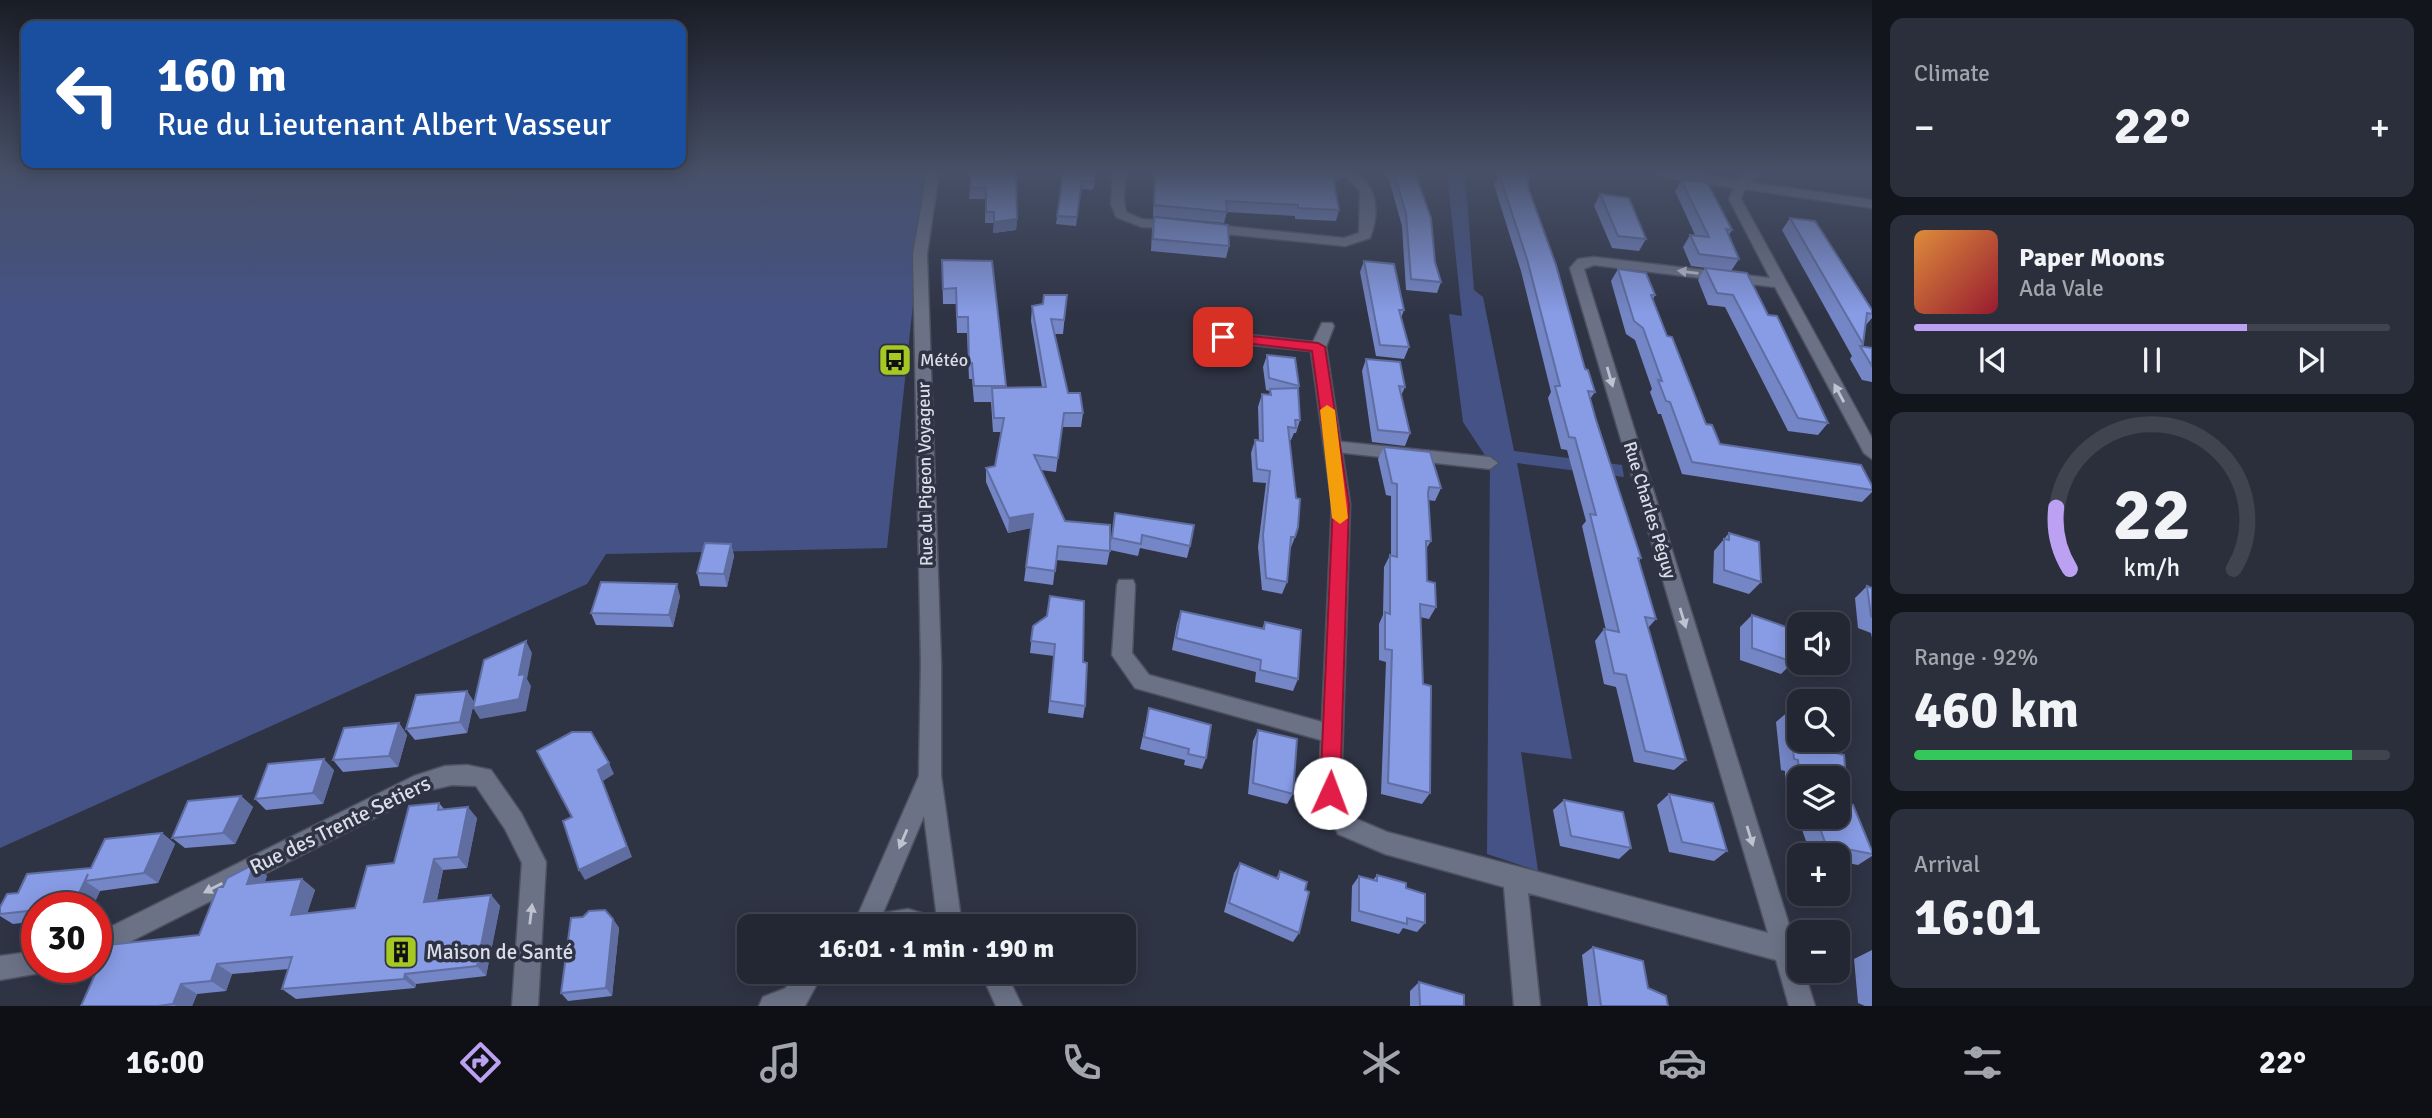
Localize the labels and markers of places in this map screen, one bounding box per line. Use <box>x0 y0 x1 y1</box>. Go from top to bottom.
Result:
pin <box>1193 307 1253 367</box>
bus stop icon: Météo <box>876 341 914 379</box>
place label: Météo <box>920 349 968 371</box>
building icon: Maison de Santé <box>382 933 420 971</box>
place label: Maison de Santé <box>426 939 573 965</box>

